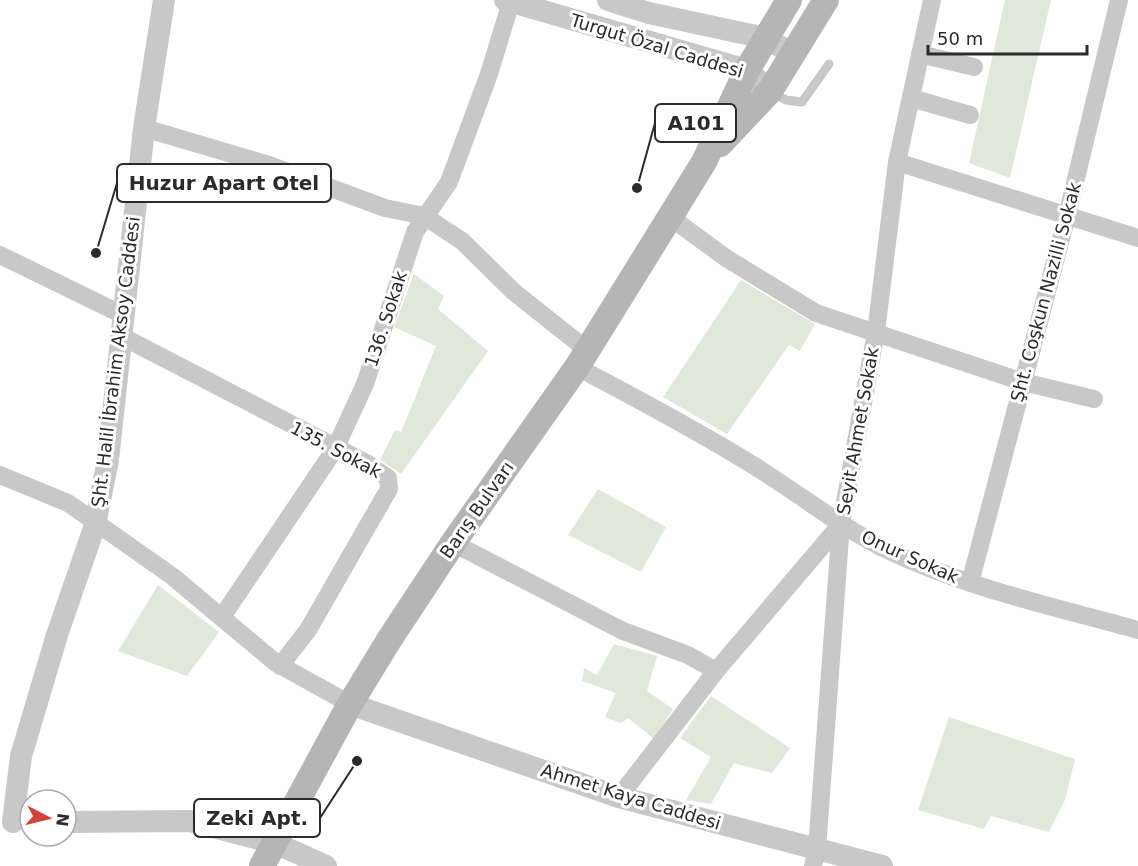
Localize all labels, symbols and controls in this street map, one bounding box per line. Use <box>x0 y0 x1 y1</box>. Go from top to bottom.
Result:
street label: Turgut Özal Caddesi <box>567 9 746 82</box>
scale bar <box>928 18 1087 56</box>
text: 50 m <box>937 28 983 49</box>
callout: A101 <box>655 104 736 142</box>
text: A101 <box>667 111 725 135</box>
callout: Huzur Apart Otel <box>117 164 331 202</box>
text: Huzur Apart Otel <box>129 171 319 195</box>
street label: Şht. Coşkun Nazilli Sokak <box>1006 179 1085 404</box>
street label: Şht. Halil İbrahim Aksoy Caddesi <box>87 215 144 509</box>
street label: 136. Sokak <box>360 268 411 370</box>
street label: Seyit Ahmet Sokak <box>832 345 883 516</box>
street label: 135. Sokak <box>287 417 386 483</box>
street label: Barış Bulvarı <box>435 457 518 562</box>
street label: Onur Sokak <box>858 526 963 588</box>
street label: Ahmet Kaya Caddesi <box>539 759 724 834</box>
north arrow <box>18 788 78 848</box>
callout: Zeki Apt. <box>194 799 320 837</box>
text: Zeki Apt. <box>206 806 308 830</box>
text: N <box>52 812 73 828</box>

